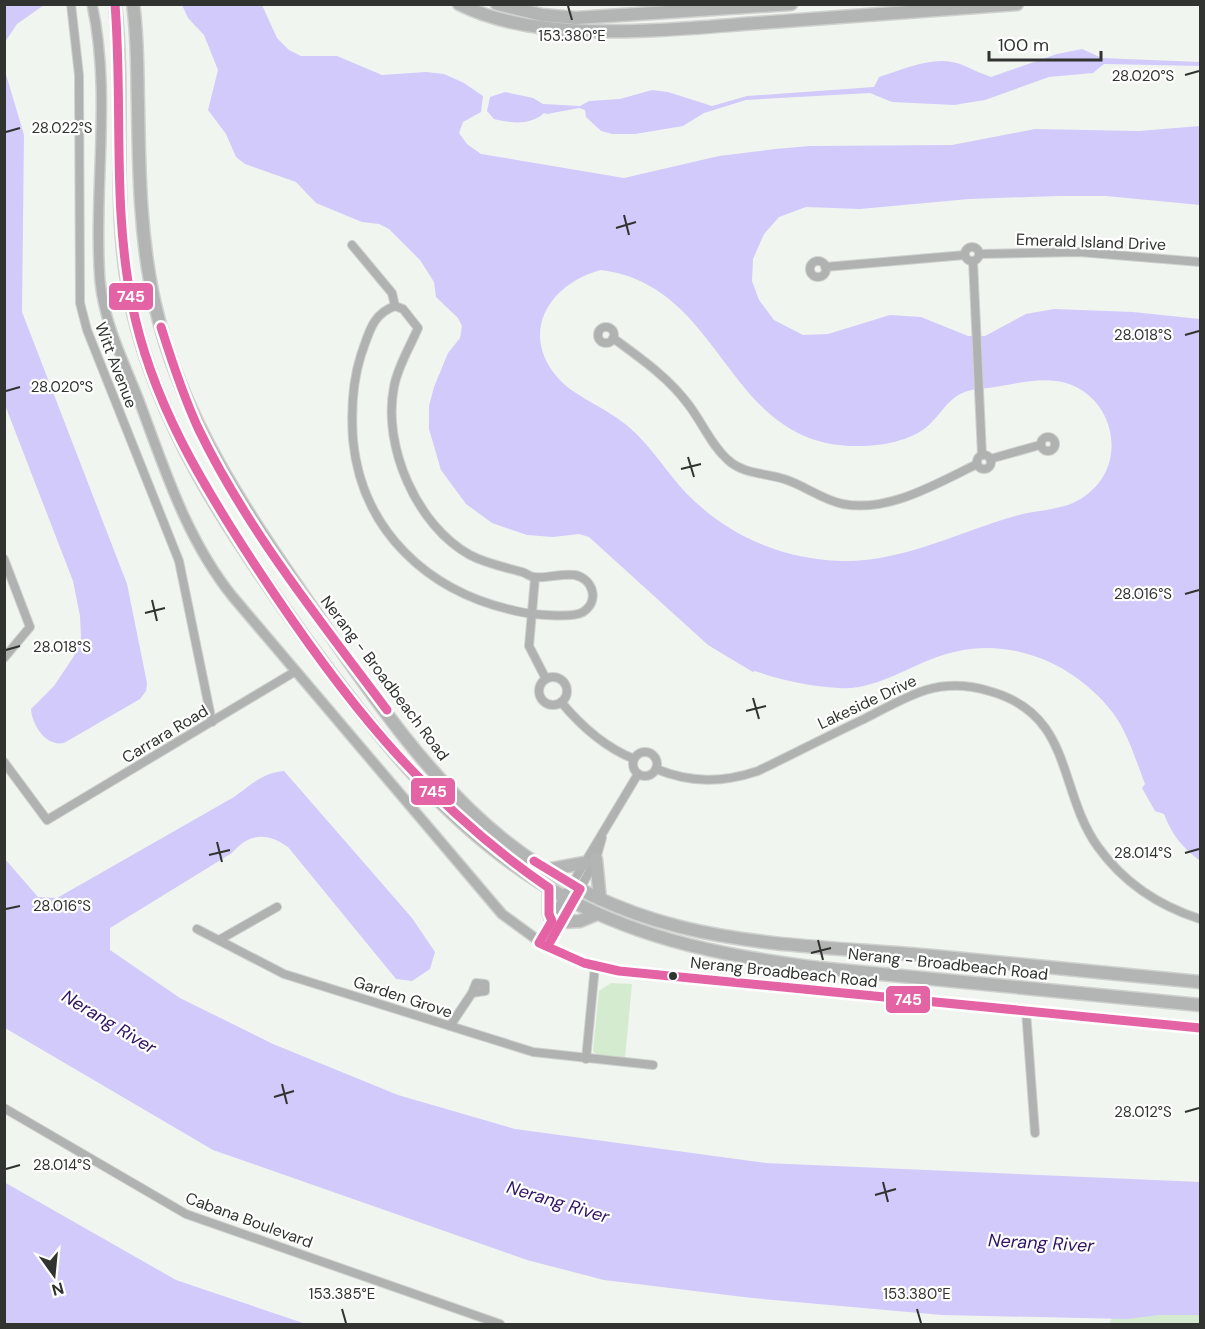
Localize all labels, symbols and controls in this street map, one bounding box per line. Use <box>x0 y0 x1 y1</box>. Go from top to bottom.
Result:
scale bar <box>989 24 1102 62</box>
text: 153.380°E <box>538 26 606 46</box>
text: 100 m <box>998 33 1049 57</box>
text: 28.020°S <box>1112 66 1175 86</box>
text: 28.022°S <box>31 118 93 138</box>
street label: Emerald Island Drive <box>1016 229 1166 255</box>
line badge: 745 <box>108 282 154 311</box>
text: 745 <box>117 286 145 307</box>
street label: Witt Avenue <box>90 319 142 411</box>
text: 28.018°S <box>1114 325 1172 345</box>
text: 28.020°S <box>31 377 94 397</box>
text: 28.016°S <box>1114 584 1172 604</box>
street label: Nerang - Broadbeach Road <box>316 591 454 765</box>
text: 28.018°S <box>33 637 91 657</box>
street label: Lakeside Drive <box>814 670 920 734</box>
street label: Carrara Road <box>118 700 212 768</box>
line badge: 745 <box>410 777 456 806</box>
text: 745 <box>419 781 447 802</box>
text: 28.014°S <box>1114 843 1172 863</box>
text: 28.016°S <box>33 896 91 916</box>
street label: Nerang - Broadbeach Road <box>847 943 1049 985</box>
street label: Nerang Broadbeach Road <box>689 952 879 992</box>
unlabelled marker <box>667 970 679 982</box>
street label: Garden Grove <box>351 971 455 1023</box>
water label: Nerang River <box>57 984 162 1060</box>
line badge: 745 <box>885 985 931 1014</box>
text: 745 <box>894 989 922 1010</box>
text: 28.012°S <box>1114 1102 1172 1122</box>
text: 28.014°S <box>33 1155 91 1175</box>
water label: Nerang River <box>504 1175 614 1229</box>
street label: Cabana Boulevard <box>182 1187 316 1253</box>
water label: Nerang River <box>987 1228 1096 1258</box>
north arrow <box>24 1245 84 1305</box>
text: N <box>49 1277 66 1301</box>
text: 153.385°E <box>309 1284 375 1304</box>
text: 153.380°E <box>883 1284 951 1304</box>

